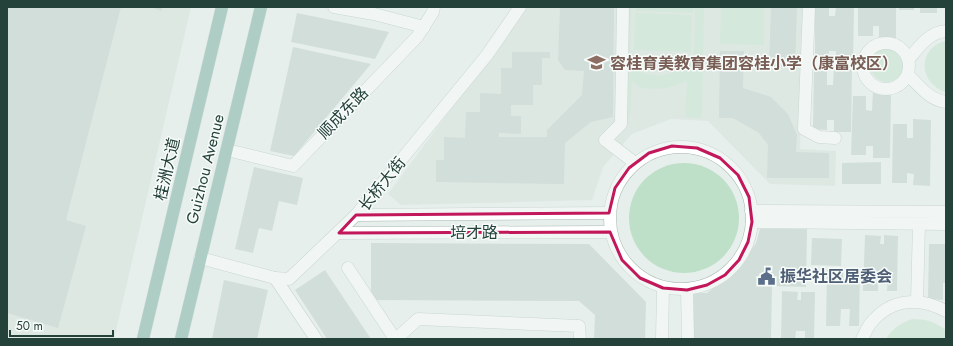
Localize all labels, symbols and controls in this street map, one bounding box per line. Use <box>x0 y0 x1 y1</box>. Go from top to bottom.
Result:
place label: 容桂育美教育集团容桂小学（康富校区） <box>610 52 898 75</box>
school or university icon: 容桂育美教育集团容桂小学（康富校区） <box>587 53 607 73</box>
street label: 顺成东路 <box>312 82 374 144</box>
street label: Guizhou Avenue <box>180 112 230 226</box>
street label: 桂洲大道 <box>149 135 185 203</box>
street label: 长桥大街 <box>353 152 411 216</box>
street label: 培才路 <box>450 221 498 244</box>
place label: 振华社区居委会 <box>780 265 892 288</box>
public building icon: 振华社区居委会 <box>757 266 777 286</box>
scale bar <box>10 312 113 338</box>
text: 50 m <box>16 317 43 335</box>

